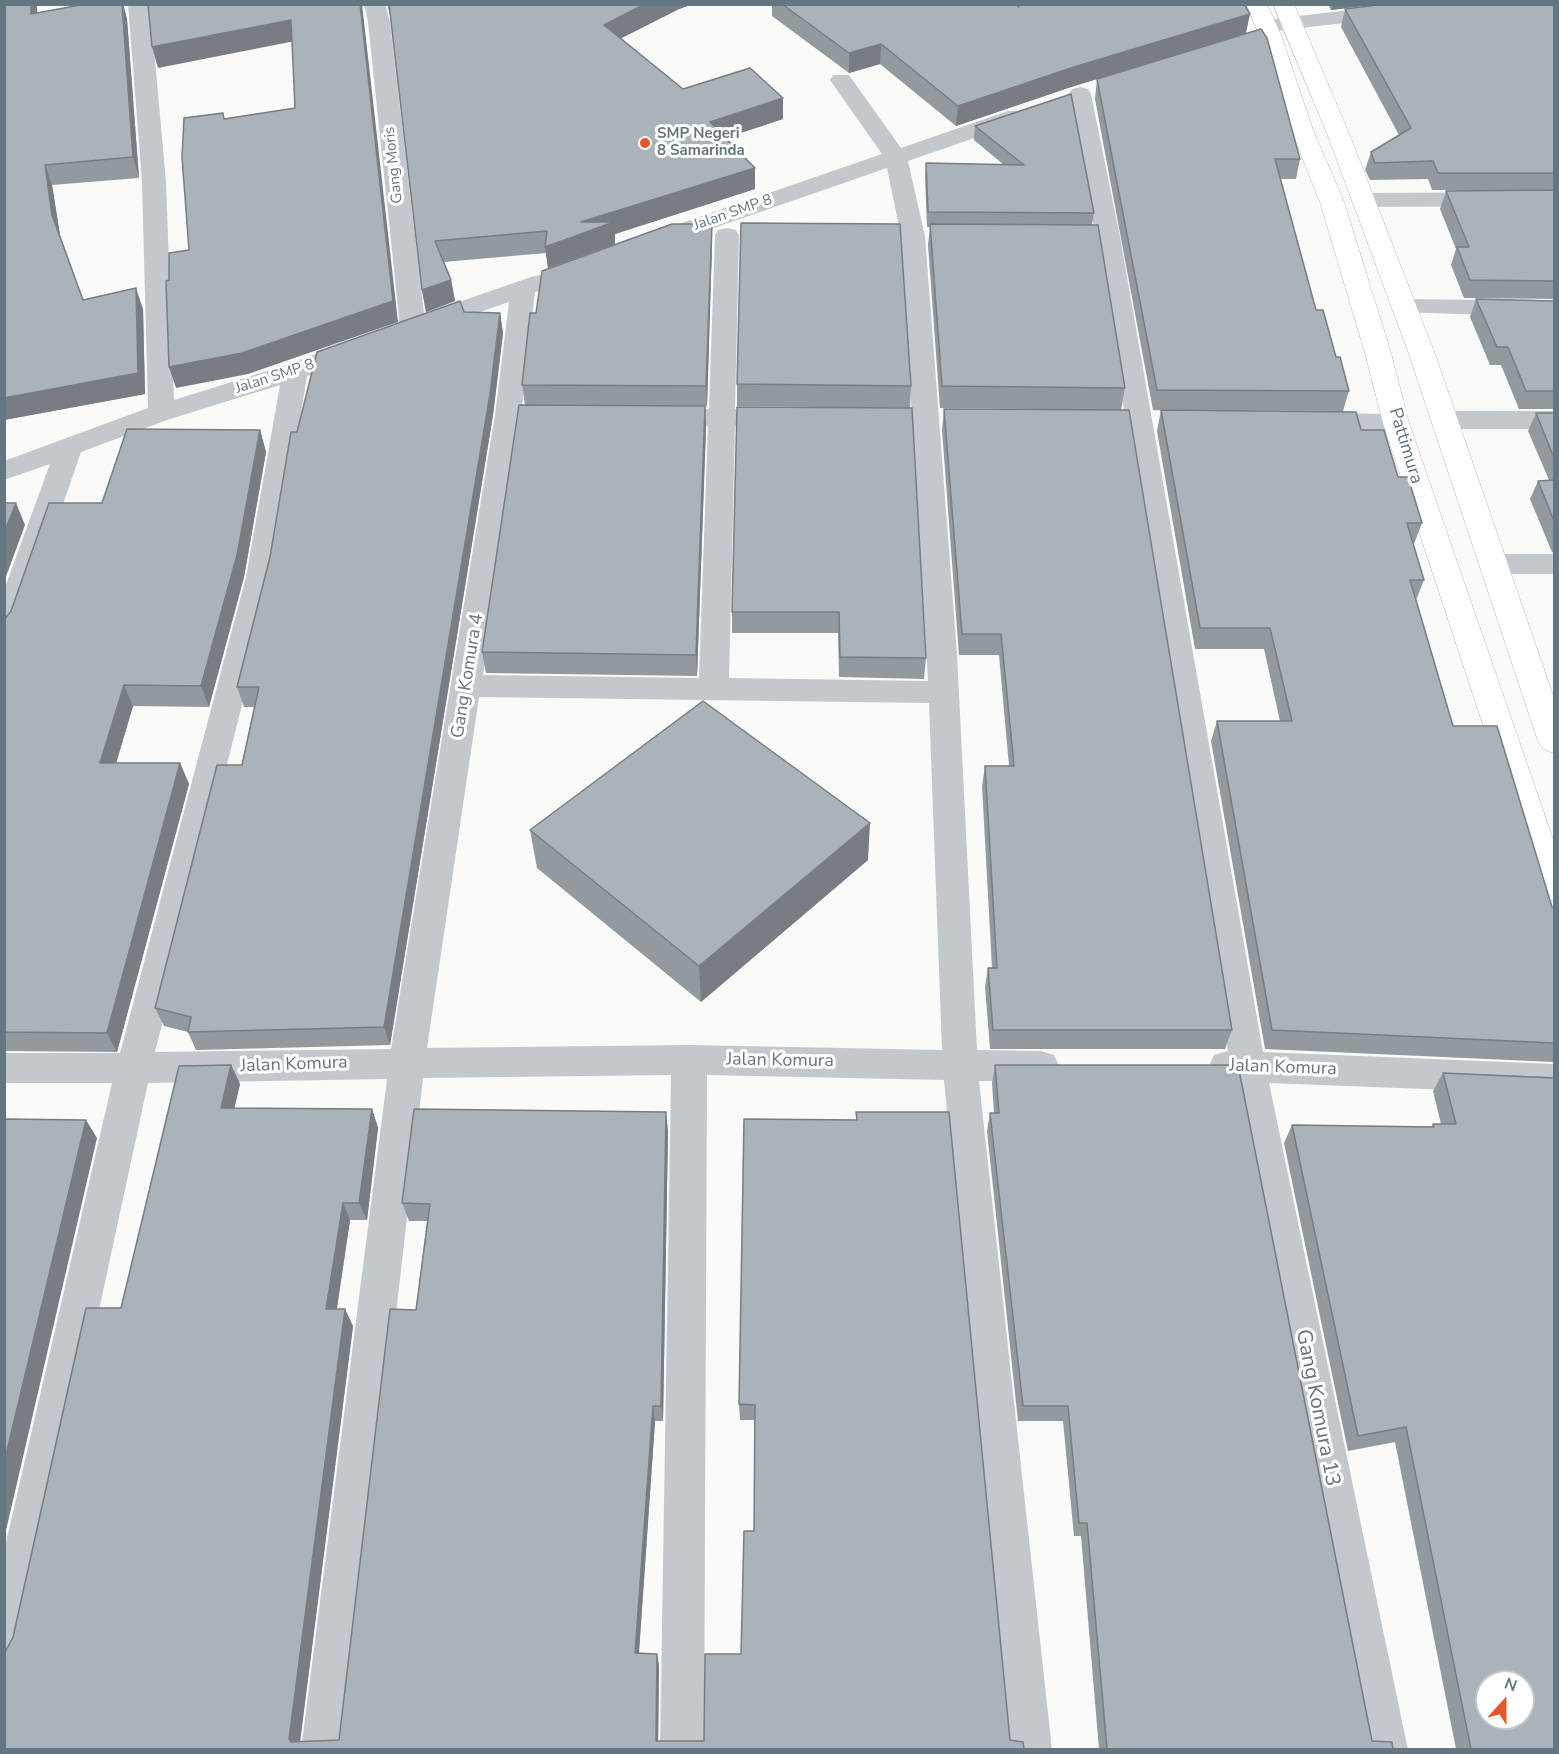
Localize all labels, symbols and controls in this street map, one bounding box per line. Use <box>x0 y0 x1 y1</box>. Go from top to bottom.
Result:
place label: SMP Negeri 8 Samarinda <box>657 125 745 160</box>
street label: Gang Moris <box>381 126 407 204</box>
marker: SMP Negeri 8 Samarinda <box>638 136 652 150</box>
street label: Jalan SMP 8 <box>691 191 775 235</box>
street label: Jalan SMP 8 <box>233 356 317 398</box>
street label: Pattimura <box>1383 405 1427 487</box>
street label: Gang Komura 4 <box>447 612 489 740</box>
street label: Jalan Komura <box>726 1049 834 1073</box>
street label: Jalan Komura <box>240 1052 348 1078</box>
street label: Jalan Komura <box>1229 1055 1337 1081</box>
street label: Gang Komura 13 <box>1289 1327 1345 1489</box>
north arrow <box>1475 1670 1535 1730</box>
text: N <box>1501 1673 1520 1697</box>

